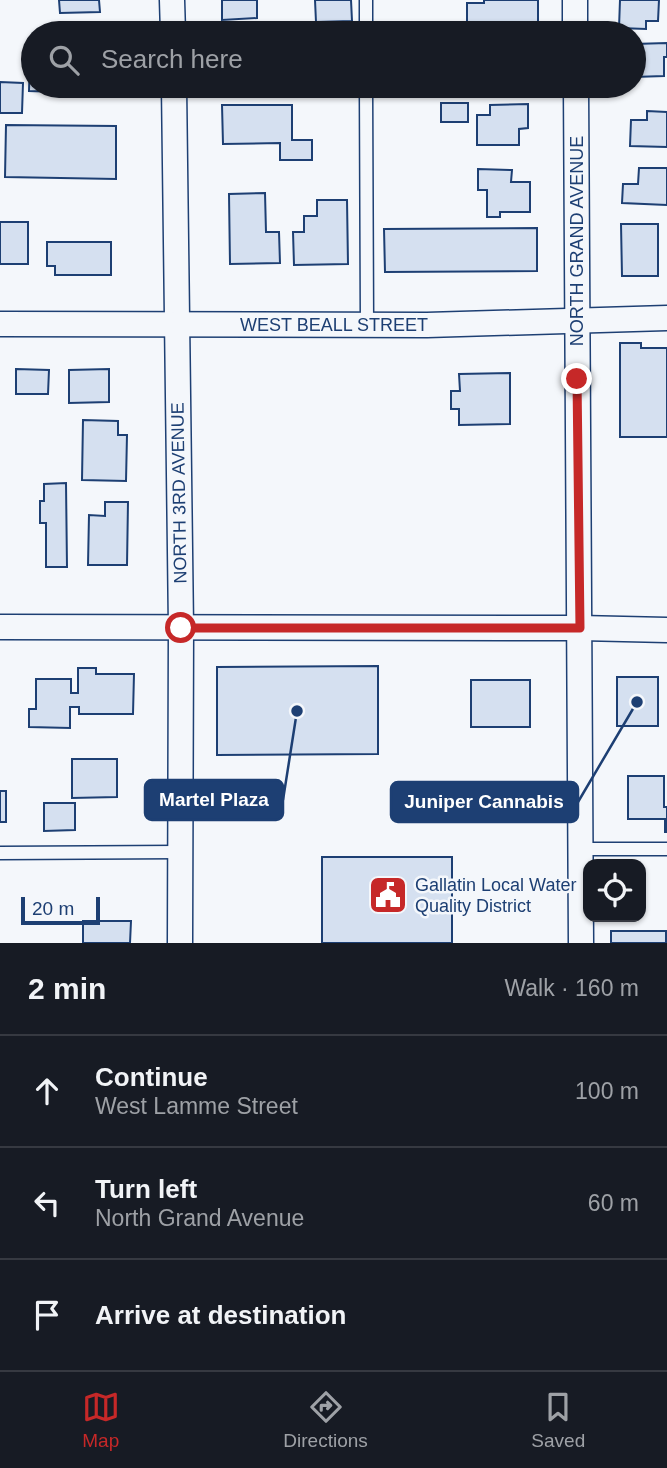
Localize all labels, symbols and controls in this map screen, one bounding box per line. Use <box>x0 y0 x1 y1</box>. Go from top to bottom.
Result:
search box <box>21 21 646 98</box>
icon: search <box>45 41 83 79</box>
text: Search here <box>101 44 243 74</box>
street label: NORTH GRAND AVENUE <box>567 136 587 346</box>
street label: WEST BEALL STREET <box>240 315 428 335</box>
route end <box>561 363 592 394</box>
street label: NORTH 3RD AVENUE <box>167 402 191 584</box>
route start <box>165 612 196 643</box>
callout: Martel Plaza <box>145 780 283 820</box>
callout: Juniper Cannabis <box>391 782 578 822</box>
text: Martel Plaza <box>159 789 269 810</box>
text: Juniper Cannabis <box>404 791 564 812</box>
map controls <box>583 859 646 922</box>
button: locate <box>583 859 646 922</box>
public building icon: Gallatin Local Water Quality District <box>367 874 409 916</box>
place label: Gallatin Local Water Quality District <box>415 875 576 916</box>
scale bar <box>21 894 100 926</box>
text: 20 m <box>32 898 74 919</box>
text: 2 min <box>28 972 106 1005</box>
text: Walk · 160 m <box>504 975 639 1001</box>
text: Continue <box>95 1062 208 1092</box>
icon: ahead <box>28 1072 66 1110</box>
text: 100 m <box>575 1078 639 1104</box>
text: West Lamme Street <box>95 1093 298 1119</box>
text: Turn left <box>95 1174 197 1204</box>
icon: left <box>28 1184 66 1222</box>
text: 60 m <box>588 1190 639 1216</box>
text: North Grand Avenue <box>95 1205 304 1231</box>
icon: arrive <box>28 1296 66 1334</box>
text: Arrive at destination <box>95 1300 346 1330</box>
tab: Map <box>82 1388 120 1452</box>
tab: Directions <box>283 1388 368 1452</box>
tab: Saved <box>531 1388 585 1452</box>

